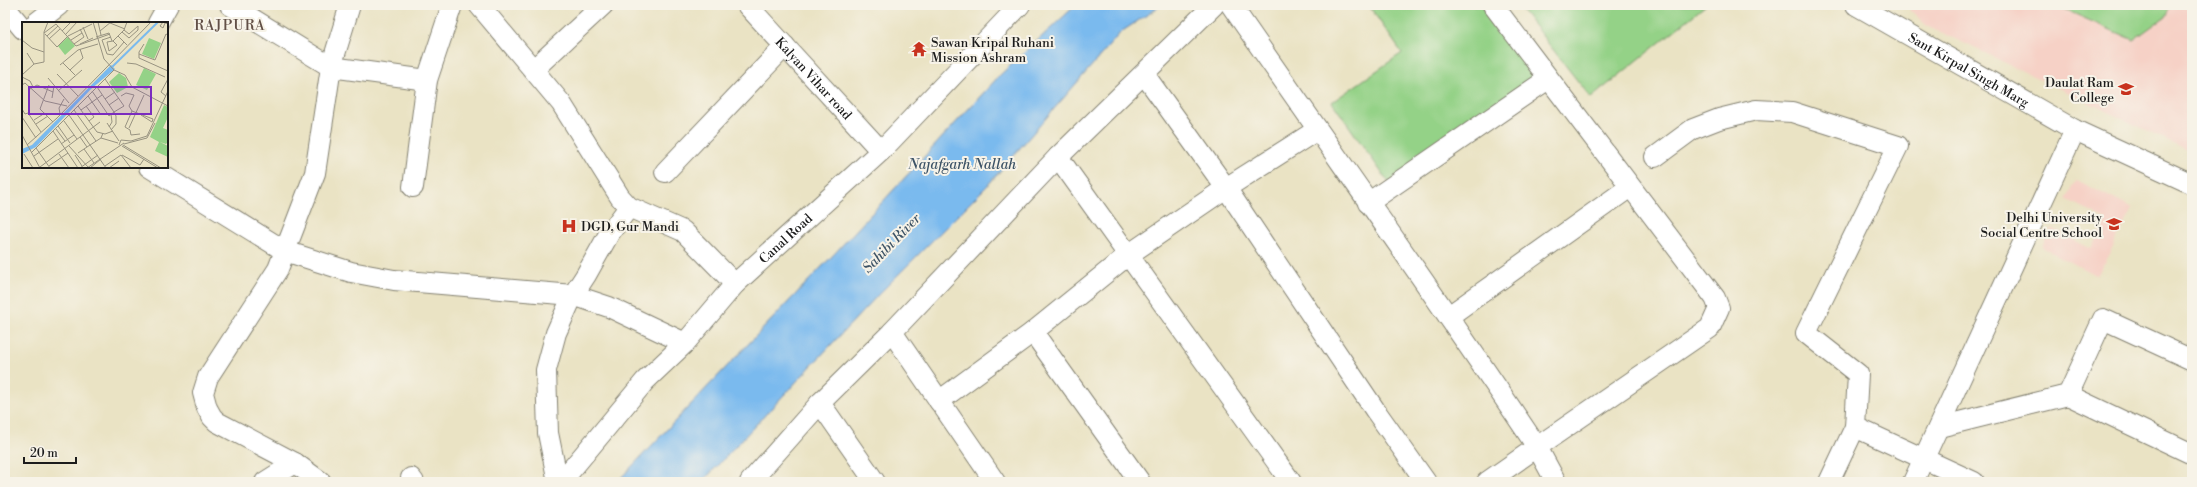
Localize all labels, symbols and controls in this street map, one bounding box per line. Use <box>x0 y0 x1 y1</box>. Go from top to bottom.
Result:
district label: RAJPURA <box>194 17 266 35</box>
inset map <box>22 22 168 168</box>
street label: Sant Kirpal Singh Marg <box>1905 30 2032 111</box>
street label: Kalyan Vihar road <box>771 34 855 124</box>
place label: Sawan Kripal Ruhani Mission Ashram <box>931 35 1054 66</box>
temple icon: Sawan Kripal Ruhani Mission Ashram <box>910 40 928 58</box>
place label: Daulat Ram College <box>2045 75 2115 106</box>
school or university icon: Daulat Ram College <box>2117 80 2135 98</box>
water label: Najafgarh Nallah <box>907 156 1016 174</box>
water label: Sahibi River <box>859 209 925 277</box>
street label: Canal Road <box>756 210 816 267</box>
place label: Delhi University Social Centre School <box>1981 210 2103 241</box>
school or university icon: Delhi University Social Centre School <box>2105 215 2123 233</box>
hospital icon: DGD, Gur Mandi <box>560 217 578 235</box>
place label: DGD, Gur Mandi <box>581 219 679 235</box>
scale bar <box>24 439 76 465</box>
text: 20 m <box>30 446 58 461</box>

